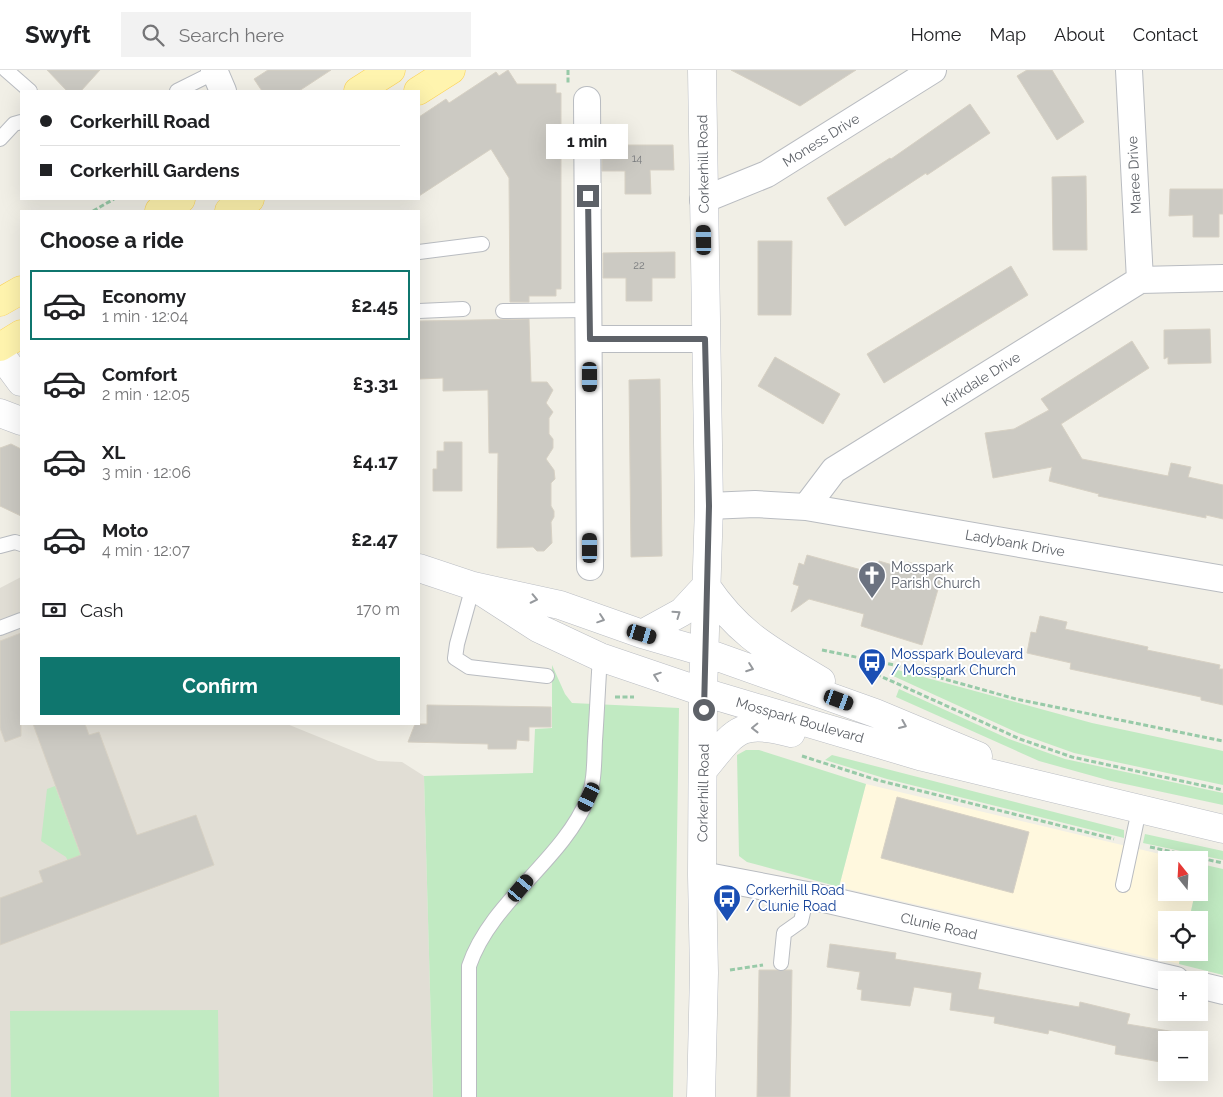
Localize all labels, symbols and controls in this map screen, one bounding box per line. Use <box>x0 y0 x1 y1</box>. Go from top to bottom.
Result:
search box <box>121 12 471 57</box>
text: Swyft <box>25 20 91 49</box>
icon: search <box>139 21 167 49</box>
text: Search here <box>179 24 284 46</box>
text: Home <box>910 24 961 45</box>
text: Map <box>989 24 1026 45</box>
text: About <box>1054 24 1105 45</box>
text: Contact <box>1133 24 1198 45</box>
text: Corkerhill Road <box>70 110 210 132</box>
street label: Moness Drive <box>780 110 862 170</box>
street label: Corkerhill Road <box>694 115 712 213</box>
callout: 1 min <box>547 124 629 158</box>
text: 1 min <box>567 132 607 151</box>
street label: Maree Drive <box>1124 136 1144 214</box>
house number: 14 <box>632 152 642 165</box>
text: Corkerhill Gardens <box>70 159 240 181</box>
route end <box>577 185 599 207</box>
car <box>696 225 711 255</box>
text: Choose a ride <box>40 227 184 253</box>
house number: 22 <box>633 259 645 272</box>
icon: car <box>42 283 87 328</box>
text: Economy <box>102 285 186 307</box>
text: £2.45 <box>351 294 398 316</box>
text: 1 min · 12:04 <box>102 307 188 326</box>
street label: Kirkdale Drive <box>939 349 1023 409</box>
icon: car <box>42 361 87 406</box>
car <box>582 362 597 392</box>
text: Comfort <box>102 363 177 385</box>
text: £3.31 <box>353 372 398 394</box>
text: 2 min · 12:05 <box>102 385 190 404</box>
icon: car <box>42 439 87 484</box>
text: XL <box>102 441 125 463</box>
text: £4.17 <box>352 450 398 472</box>
text: 3 min · 12:06 <box>102 463 191 482</box>
icon: car <box>42 517 87 562</box>
text: Moto <box>102 519 148 541</box>
street label: Ladybank Drive <box>964 526 1066 560</box>
text: £2.47 <box>351 528 398 550</box>
car <box>582 533 597 563</box>
text: 4 min · 12:07 <box>102 541 190 560</box>
place label: Mosspark Parish Church <box>891 559 980 591</box>
church icon: Mosspark Parish Church <box>857 560 887 599</box>
one-way arrow <box>529 593 538 604</box>
icon: cash <box>40 596 68 624</box>
text: Cash <box>80 599 124 621</box>
text: 170 m <box>356 600 400 619</box>
one-way arrow <box>671 611 681 620</box>
one-way arrow <box>596 613 605 623</box>
car <box>625 622 658 646</box>
place label: Mosspark Boulevard / Mosspark Church <box>891 646 1023 678</box>
bus stop icon: Mosspark Boulevard / Mosspark Church <box>857 647 887 686</box>
button: Confirm <box>40 657 400 715</box>
one-way arrow <box>746 662 754 672</box>
one-way arrow <box>653 672 662 682</box>
car <box>822 688 855 712</box>
street label: Mosspark Boulevard <box>734 694 866 746</box>
route start <box>693 699 715 721</box>
one-way arrow <box>898 718 907 729</box>
one-way arrow <box>751 722 759 733</box>
street label: Corkerhill Road <box>694 744 712 842</box>
car <box>575 780 602 814</box>
north arrow <box>1158 851 1208 901</box>
map controls <box>1158 851 1208 1081</box>
car <box>505 872 536 904</box>
place label: Corkerhill Road / Clunie Road <box>746 882 845 914</box>
bus stop icon: Corkerhill Road / Clunie Road <box>712 883 742 922</box>
street label: Clunie Road <box>899 909 979 943</box>
button: locate <box>1158 911 1208 961</box>
button: + <box>1158 971 1208 1021</box>
button: − <box>1158 1031 1208 1081</box>

